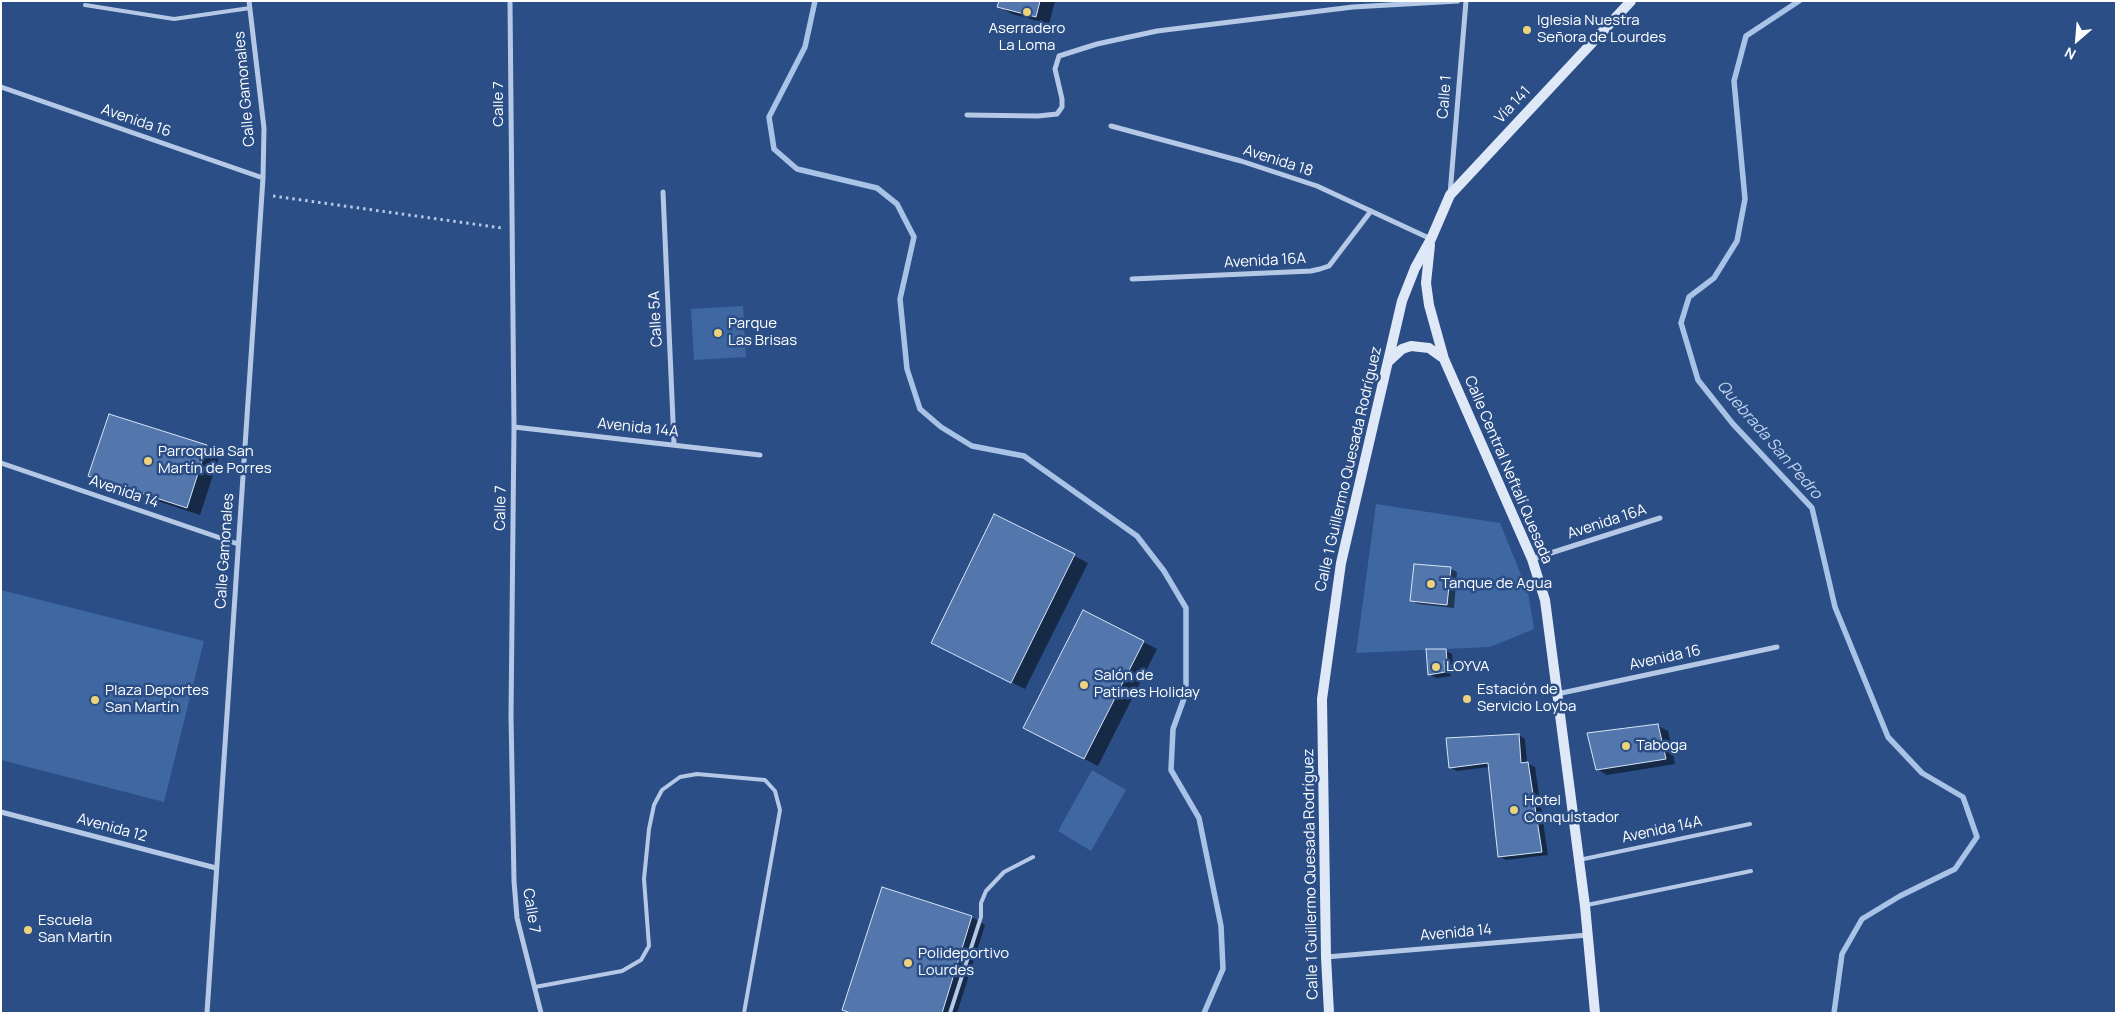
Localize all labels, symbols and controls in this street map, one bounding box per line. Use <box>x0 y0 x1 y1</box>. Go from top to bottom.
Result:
marker: Aserradero La Loma <box>1021 6 1033 18</box>
place label: Iglesia Nuestra Señora de Lourdes <box>1537 12 1666 47</box>
north arrow <box>2052 15 2102 65</box>
place label: Aserradero La Loma <box>989 20 1065 55</box>
marker: Iglesia Nuestra Señora de Lourdes <box>1521 24 1533 36</box>
street label: Calle Gamonales <box>231 31 259 147</box>
text: N <box>2061 43 2079 65</box>
street label: Calle 1 <box>1434 74 1456 120</box>
street label: Calle 7 <box>490 81 508 127</box>
street label: Vía 141 <box>1491 83 1535 127</box>
street label: Avenida 16 <box>99 101 173 141</box>
street label: Avenida 18 <box>1241 141 1315 181</box>
street label: Avenida 16A <box>1224 250 1306 272</box>
street label: Calle 5A <box>646 291 666 347</box>
place label: Parque Las Brisas <box>728 315 797 350</box>
marker: Parque Las Brisas <box>712 327 724 339</box>
street label: Calle 1 Guillermo Quesada Rodríguez <box>1312 345 1386 593</box>
street label: Calle Central Neftalí Quesada <box>1460 373 1556 567</box>
water label: Quebrada San Pedro <box>1712 377 1826 503</box>
street label: Avenida 14A <box>596 415 680 441</box>
place label: Parroquia San Martín de Porres <box>158 443 272 478</box>
marker: Parroquia San Martín de Porres <box>142 455 154 467</box>
street label: Avenida 14 <box>87 472 161 512</box>
street label: Calle 7 <box>492 485 510 531</box>
street label: Calle Gamonales <box>212 493 238 609</box>
street label: Avenida 16A <box>1565 501 1649 543</box>
place label: Tanque de Agua <box>1441 575 1552 593</box>
marker: Tanque de Agua <box>1425 578 1437 590</box>
street label: Avenida 16 <box>1628 642 1702 674</box>
place label: LOYVA <box>1446 658 1490 676</box>
marker: LOYVA <box>1430 661 1442 673</box>
place label: Salón de Patines Holiday <box>1094 667 1200 702</box>
marker: Salón de Patines Holiday <box>1078 679 1090 691</box>
place label: Estación de Servicio Loyba <box>1477 681 1576 716</box>
place label: Plaza Deportes San Martín <box>105 682 209 717</box>
marker: Estación de Servicio Loyba <box>1461 693 1473 705</box>
marker: Plaza Deportes San Martín <box>89 694 101 706</box>
place label: Taboga <box>1636 737 1687 755</box>
marker: Taboga <box>1620 740 1632 752</box>
street label: Calle 1 Guillermo Quesada Rodríguez <box>1300 748 1322 1000</box>
place label: Hotel Conquistador <box>1524 792 1619 827</box>
marker: Hotel Conquistador <box>1508 804 1520 816</box>
street label: Avenida 12 <box>75 810 149 846</box>
street label: Avenida 14A <box>1620 813 1704 847</box>
street label: Calle 7 <box>519 887 543 935</box>
place label: Escuela San Martín <box>38 912 112 947</box>
street label: Avenida 14 <box>1419 921 1493 945</box>
marker: Escuela San Martín <box>22 924 34 936</box>
place label: Polideportivo Lourdes <box>918 945 1009 980</box>
marker: Polideportivo Lourdes <box>902 957 914 969</box>

